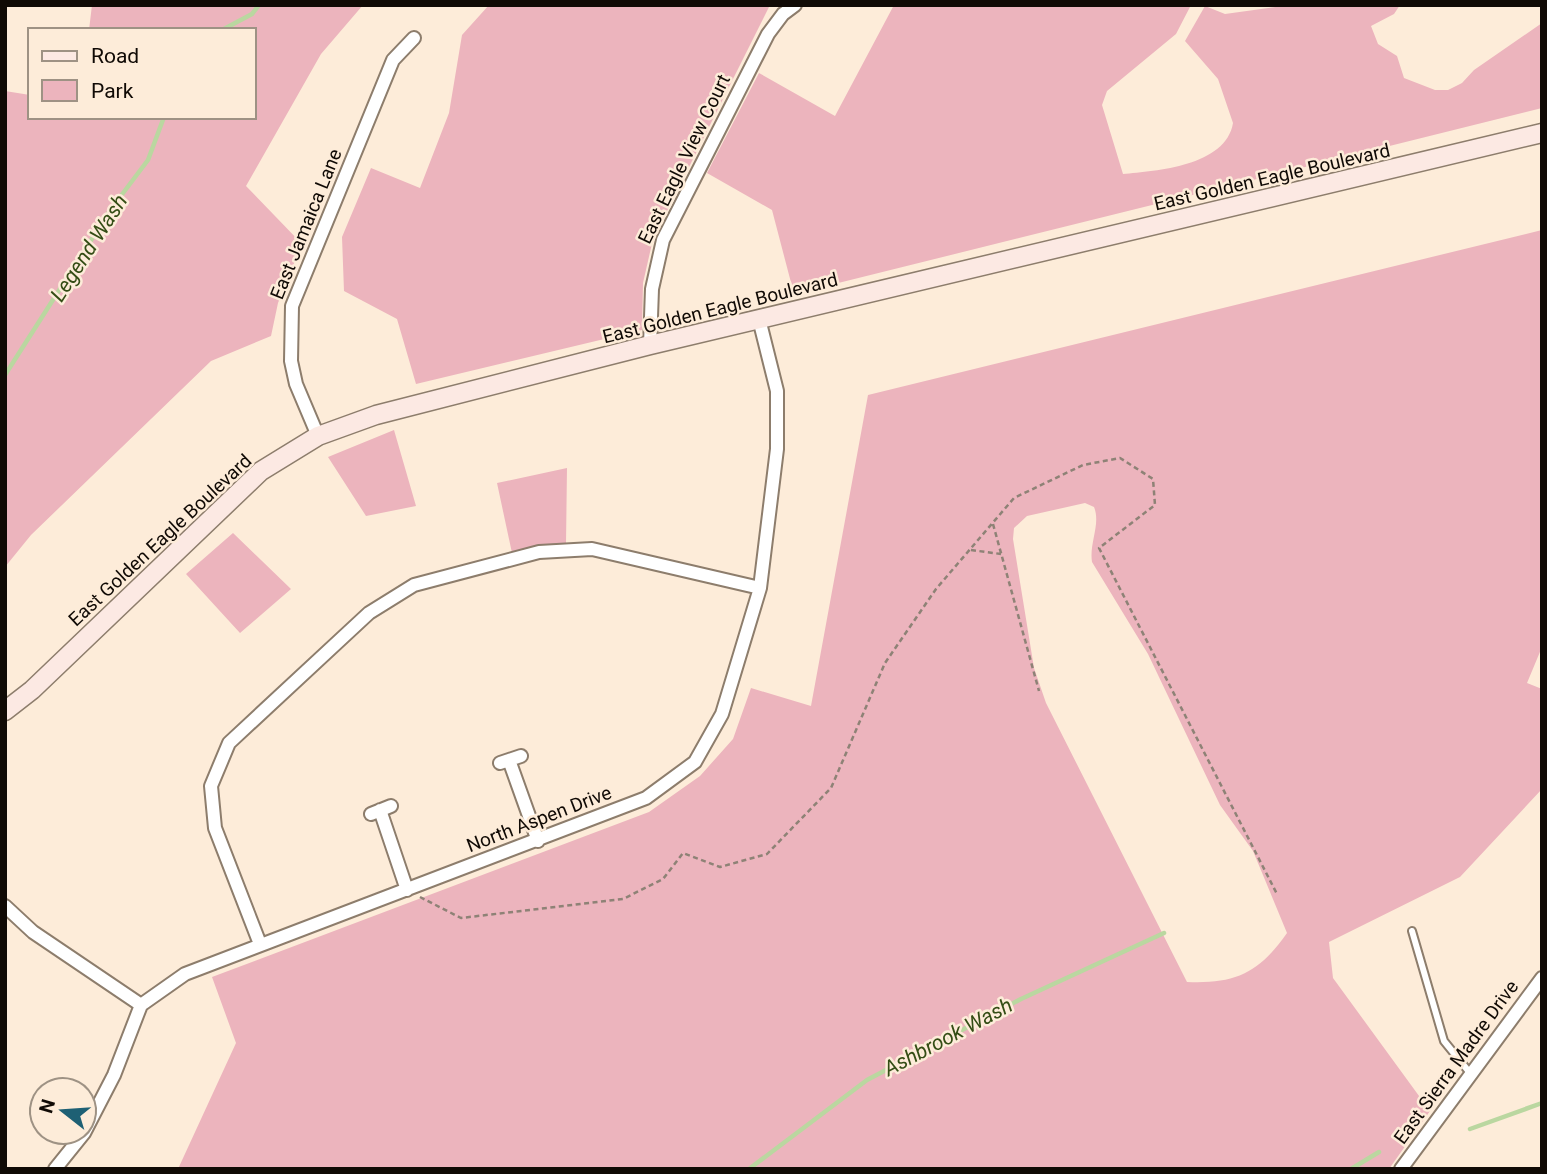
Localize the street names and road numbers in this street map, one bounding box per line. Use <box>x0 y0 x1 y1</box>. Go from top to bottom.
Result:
street label: East Eagle View Court <box>633 71 735 247</box>
street label: East Golden Eagle Boulevard <box>1152 139 1392 215</box>
street label: East Jamaica Lane <box>265 145 347 303</box>
street label: East Golden Eagle Boulevard <box>600 268 840 348</box>
street label: East Golden Eagle Boulevard <box>64 449 256 631</box>
street label: North Aspen Drive <box>463 781 615 857</box>
street label: East Sierra Madre Drive <box>1389 976 1523 1148</box>

